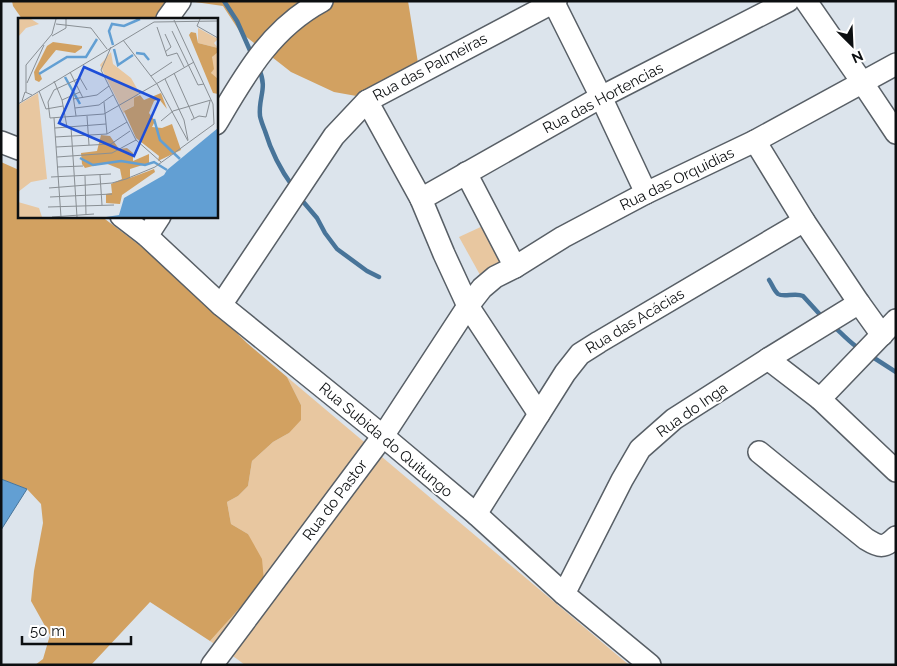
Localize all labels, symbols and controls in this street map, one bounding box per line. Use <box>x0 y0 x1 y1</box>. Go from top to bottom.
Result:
inset map <box>18 18 218 218</box>
north arrow <box>827 20 877 70</box>
street label: Rua das Palmeiras <box>370 29 490 105</box>
text: N <box>849 47 865 66</box>
street label: Rua das Hortencias <box>540 59 666 137</box>
street label: Rua das Orquidias <box>617 144 737 214</box>
street label: Rua das Acácias <box>582 284 688 358</box>
street label: Rua Subida do Quitungo <box>316 379 457 501</box>
street label: Rua do Inga <box>653 379 731 441</box>
street label: Rua do Pastor <box>299 455 372 544</box>
scale bar <box>22 614 131 646</box>
text: 50 m <box>30 622 65 640</box>

